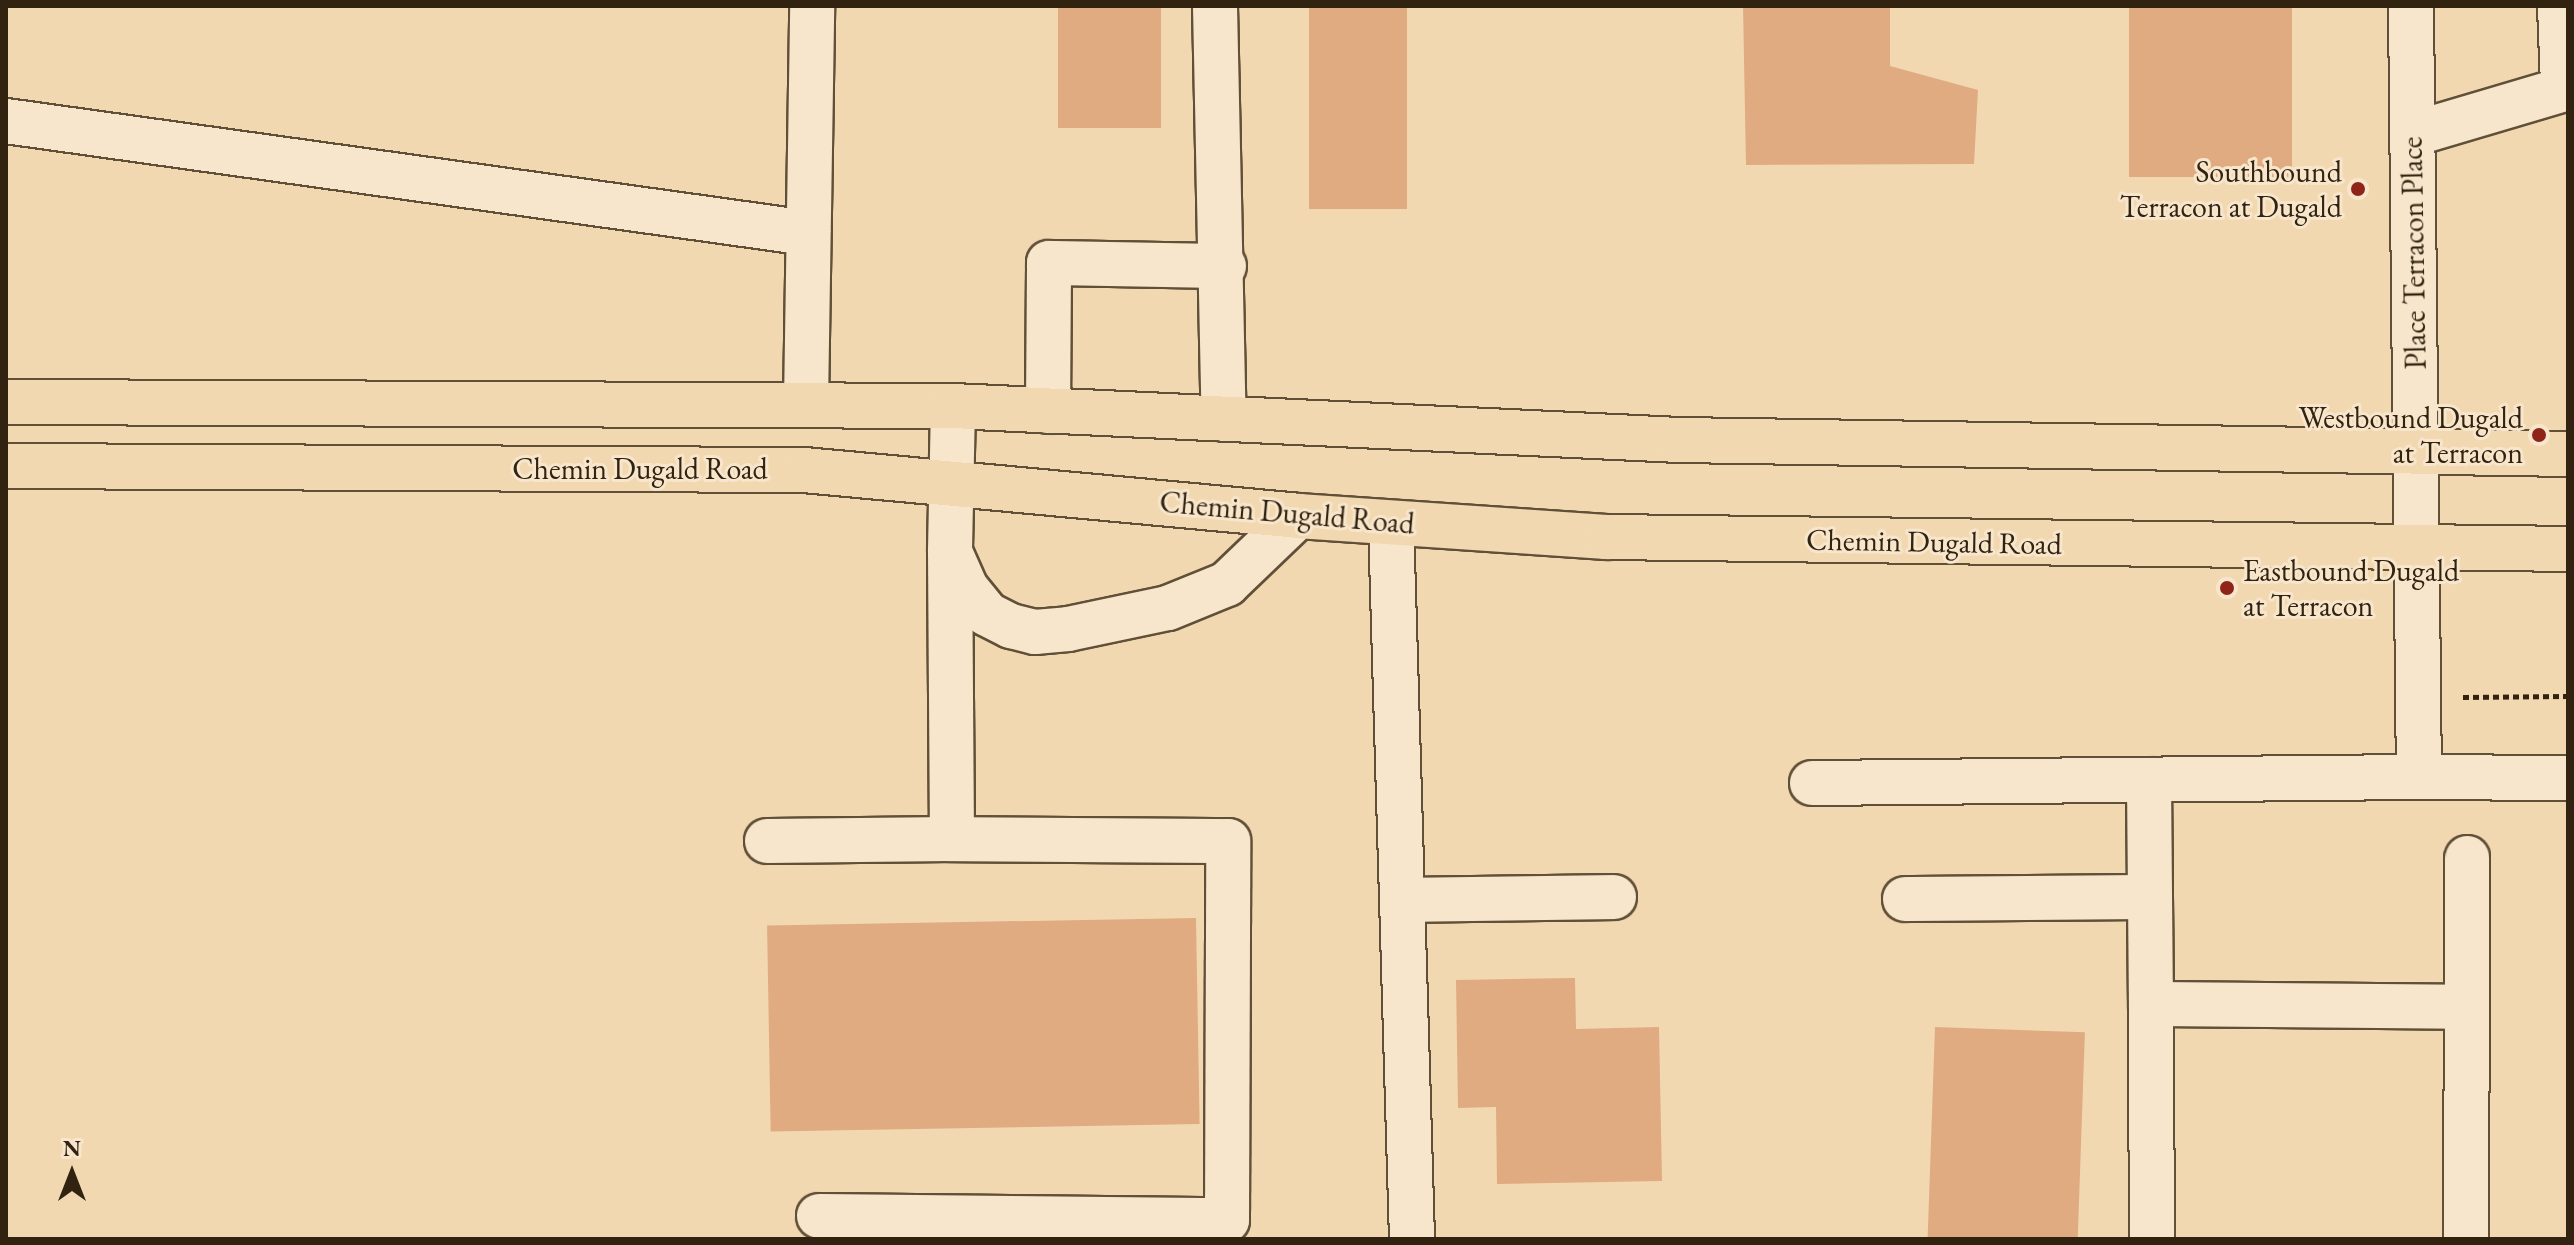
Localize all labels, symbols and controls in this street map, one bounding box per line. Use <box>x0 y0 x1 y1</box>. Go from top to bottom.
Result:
street label: Place Terracon Place <box>2394 136 2434 370</box>
place label: Southbound Terracon at Dugald <box>2120 154 2342 224</box>
marker: Southbound Terracon at Dugald <box>2349 180 2367 198</box>
place label: Westbound Dugald at Terracon <box>2299 400 2523 470</box>
marker: Westbound Dugald at Terracon <box>2530 426 2548 444</box>
street label: Chemin Dugald Road <box>512 451 768 487</box>
street label: Chemin Dugald Road <box>1158 484 1416 542</box>
street label: Chemin Dugald Road <box>1806 522 2062 562</box>
place label: Eastbound Dugald at Terracon <box>2243 553 2459 624</box>
marker: Eastbound Dugald at Terracon <box>2218 579 2236 597</box>
north arrow <box>32 1133 112 1213</box>
text: N <box>63 1134 81 1163</box>

